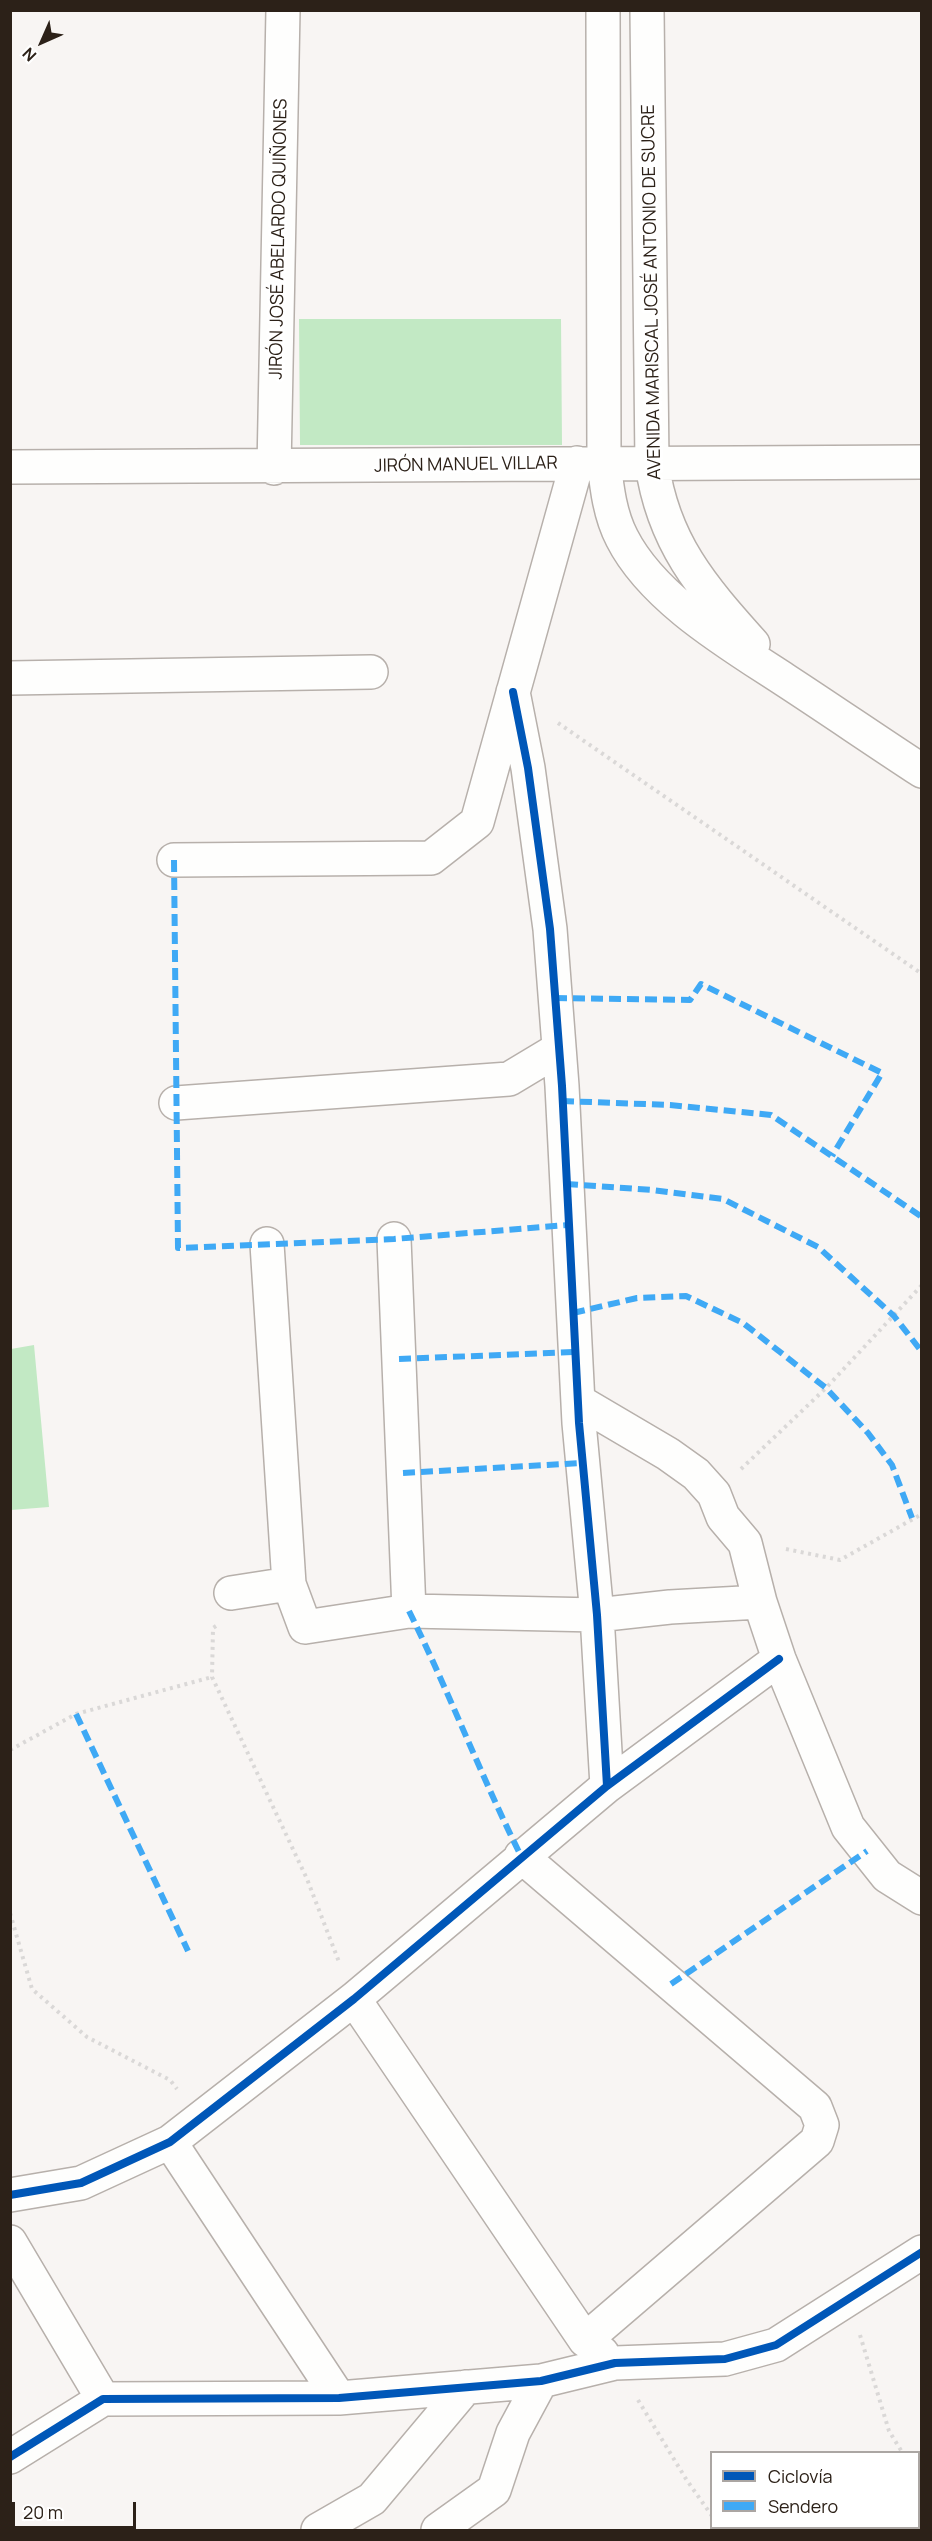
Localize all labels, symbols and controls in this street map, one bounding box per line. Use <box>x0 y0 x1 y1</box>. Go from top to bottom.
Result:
north arrow <box>12 12 72 72</box>
text: N <box>17 43 41 67</box>
street label: JIRÓN JOSÉ ABELARDO QUIÑONES <box>266 98 292 380</box>
street label: AVENIDA MARISCAL JOSÉ ANTONIO DE SUCRE <box>638 104 666 480</box>
street label: JIRÓN MANUEL VILLAR <box>374 453 558 477</box>
legend <box>710 2451 920 2529</box>
text: Ciclovía <box>768 2464 833 2488</box>
scale bar <box>15 2490 140 2528</box>
text: Sendero <box>768 2494 838 2518</box>
text: 20 m <box>23 2500 63 2524</box>

